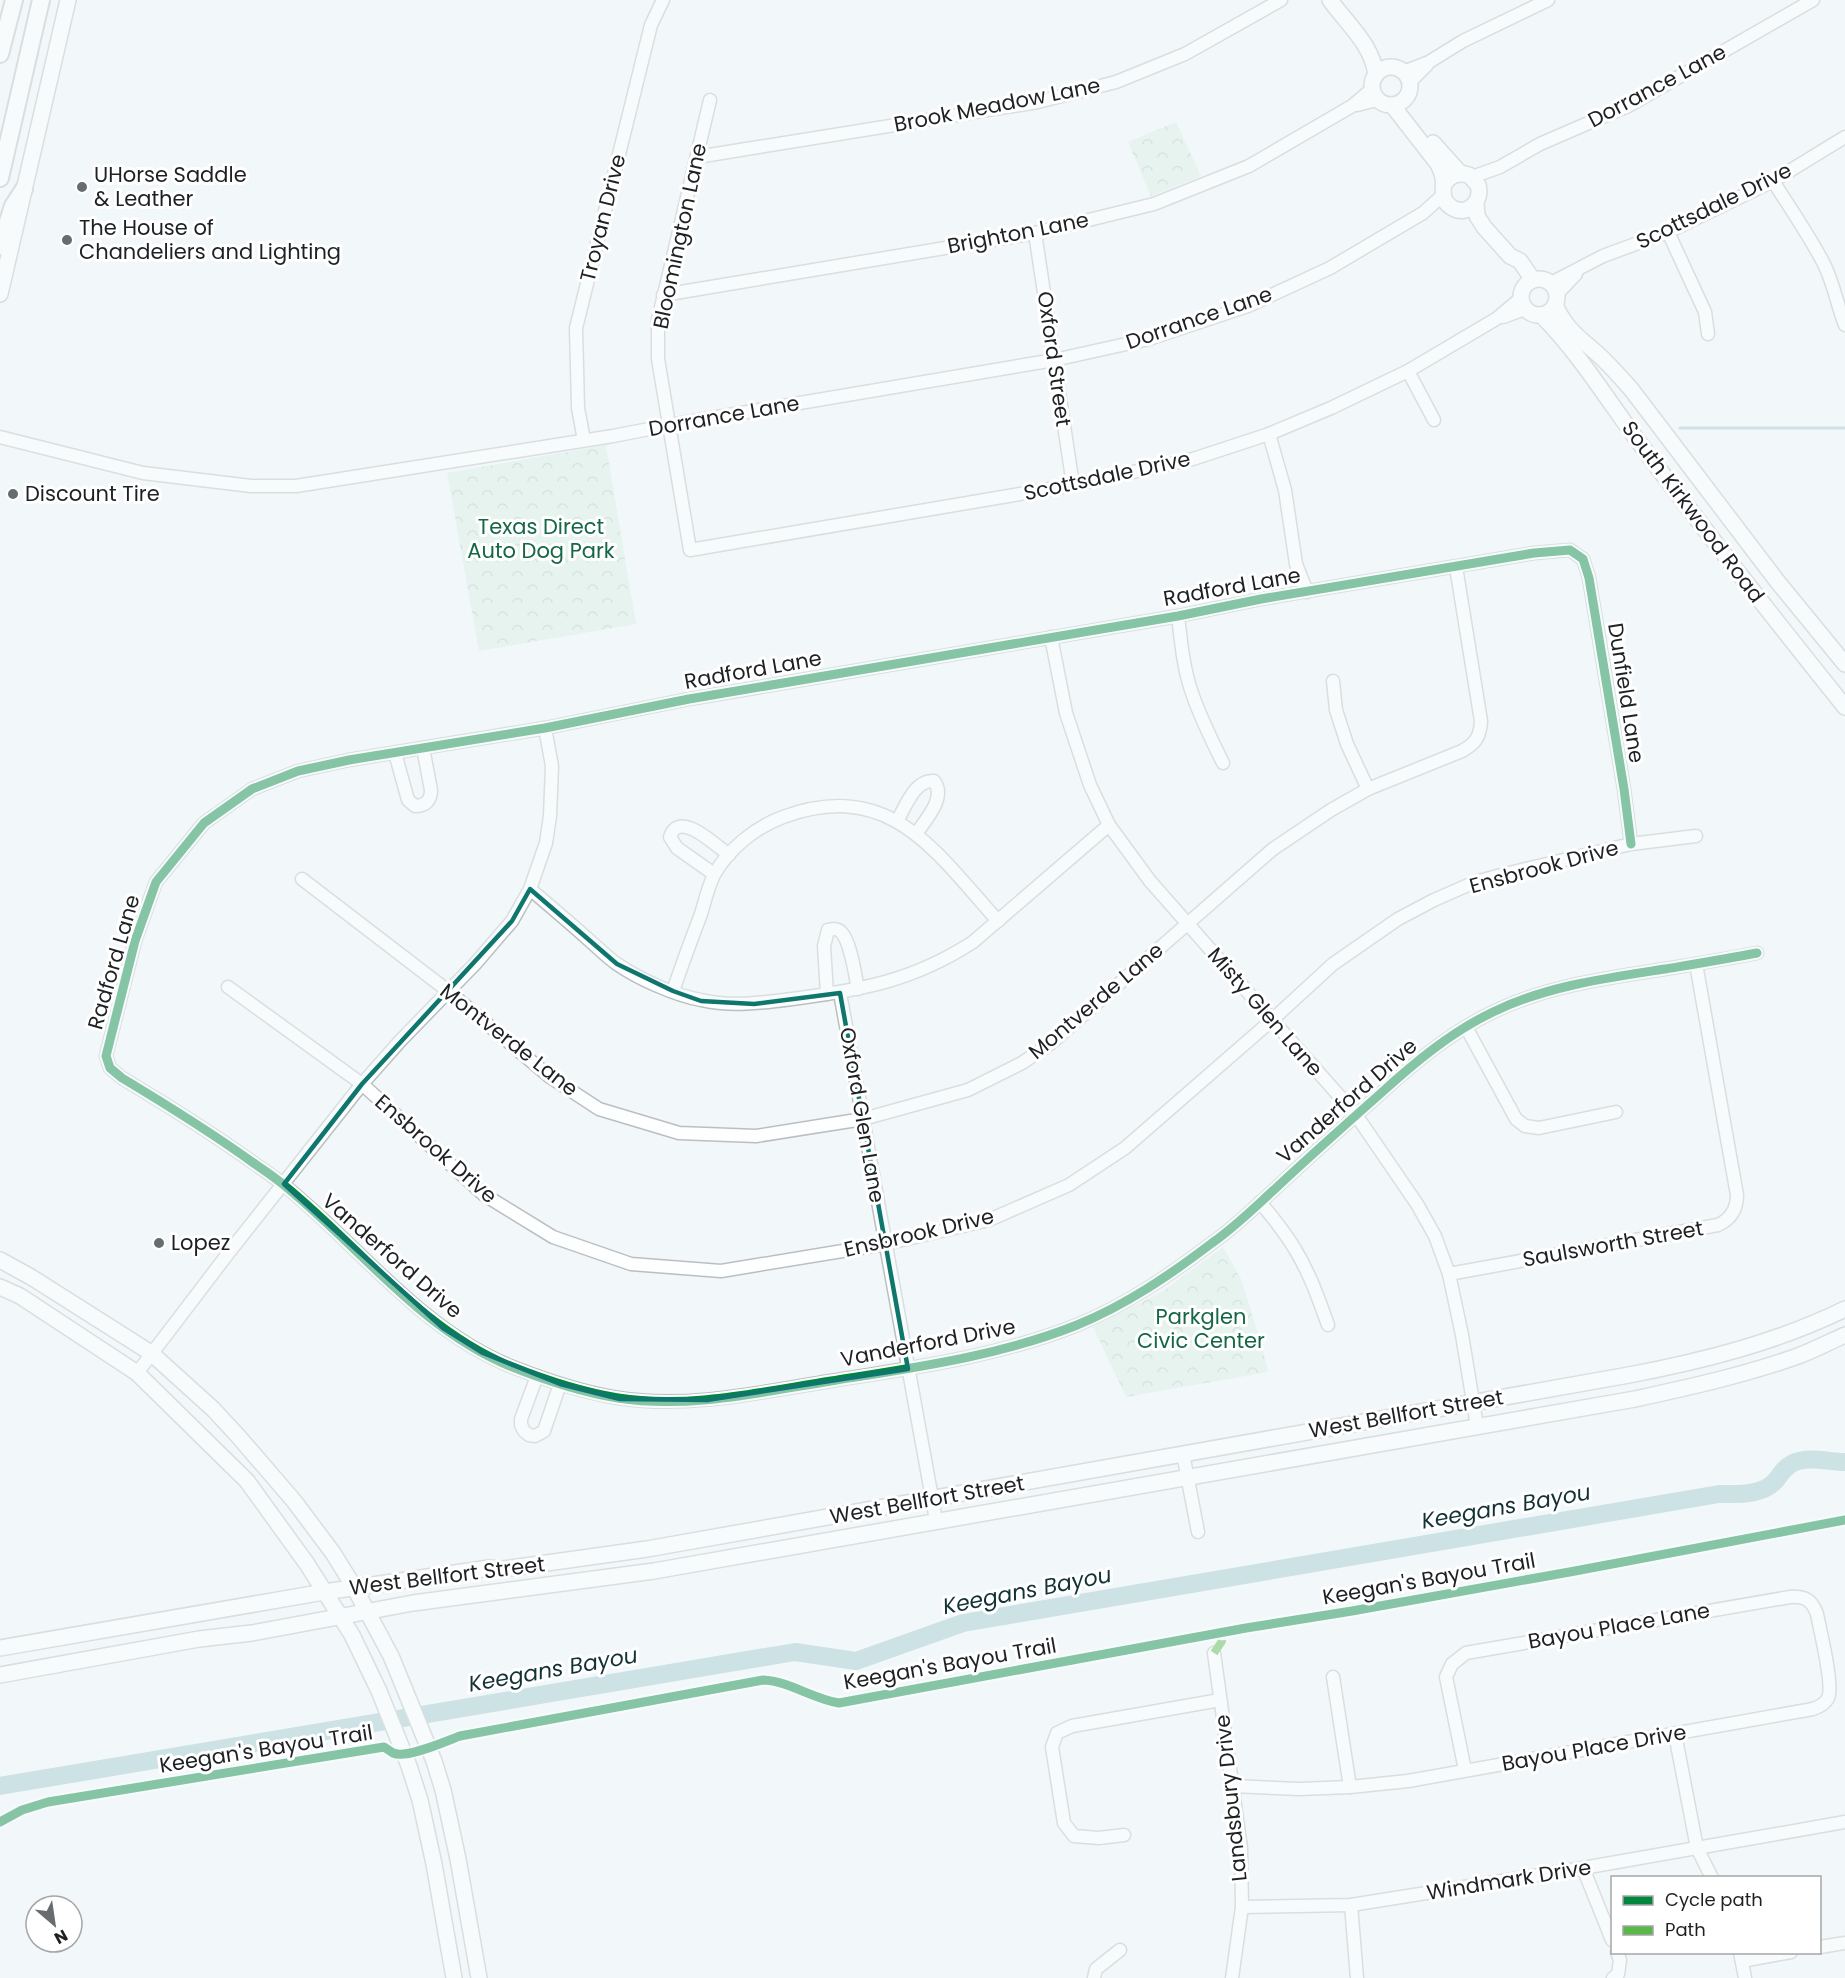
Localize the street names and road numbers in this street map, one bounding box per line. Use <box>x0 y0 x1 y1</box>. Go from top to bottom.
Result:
street label: Dorrance Lane <box>1583 37 1731 134</box>
street label: Brook Meadow Lane <box>891 70 1102 139</box>
street label: Bloomington Lane <box>646 140 713 331</box>
street label: Troyan Drive <box>573 151 632 285</box>
street label: Scottsdale Drive <box>1631 155 1796 256</box>
street label: Brighton Lane <box>945 205 1091 260</box>
street label: Dorrance Lane <box>1122 279 1276 356</box>
street label: Oxford Street <box>1031 290 1078 428</box>
street label: Dorrance Lane <box>646 388 802 443</box>
street label: South Kirkwood Road <box>1615 415 1771 609</box>
street label: Scottsdale Drive <box>1021 444 1193 507</box>
street label: Radford Lane <box>1161 560 1303 613</box>
street label: Dunfield Lane <box>1601 621 1652 765</box>
street label: Radford Lane <box>682 643 824 696</box>
street label: Ensbrook Drive <box>1466 833 1622 900</box>
street label: Radford Lane <box>80 891 147 1033</box>
street label: Montverde Lane <box>1022 936 1169 1066</box>
street label: Misty Glen Lane <box>1201 941 1330 1083</box>
street label: Montverde Lane <box>434 977 584 1103</box>
street label: Oxford Glen Lane <box>833 1025 892 1205</box>
street label: Vanderford Drive <box>1270 1031 1423 1170</box>
street label: Ensbrook Drive <box>369 1087 504 1210</box>
street label: Vanderford Drive <box>316 1186 469 1325</box>
street label: Ensbrook Drive <box>841 1201 997 1264</box>
street label: Saulsworth Street <box>1520 1213 1705 1274</box>
street label: Vanderford Drive <box>838 1311 1018 1374</box>
street label: West Bellfort Street <box>1306 1382 1505 1445</box>
street label: West Bellfort Street <box>827 1468 1026 1531</box>
street label: Keegan's Bayou Trail <box>1320 1546 1538 1611</box>
street label: West Bellfort Street <box>347 1549 546 1602</box>
street label: Bayou Place Lane <box>1526 1595 1712 1656</box>
street label: Keegan's Bayou Trail <box>841 1631 1059 1696</box>
street label: Landsbury Drive <box>1207 1713 1254 1883</box>
street label: Keegan's Bayou Trail <box>157 1717 375 1780</box>
street label: Bayou Place Drive <box>1499 1717 1688 1778</box>
street label: Windmark Drive <box>1425 1852 1593 1907</box>

